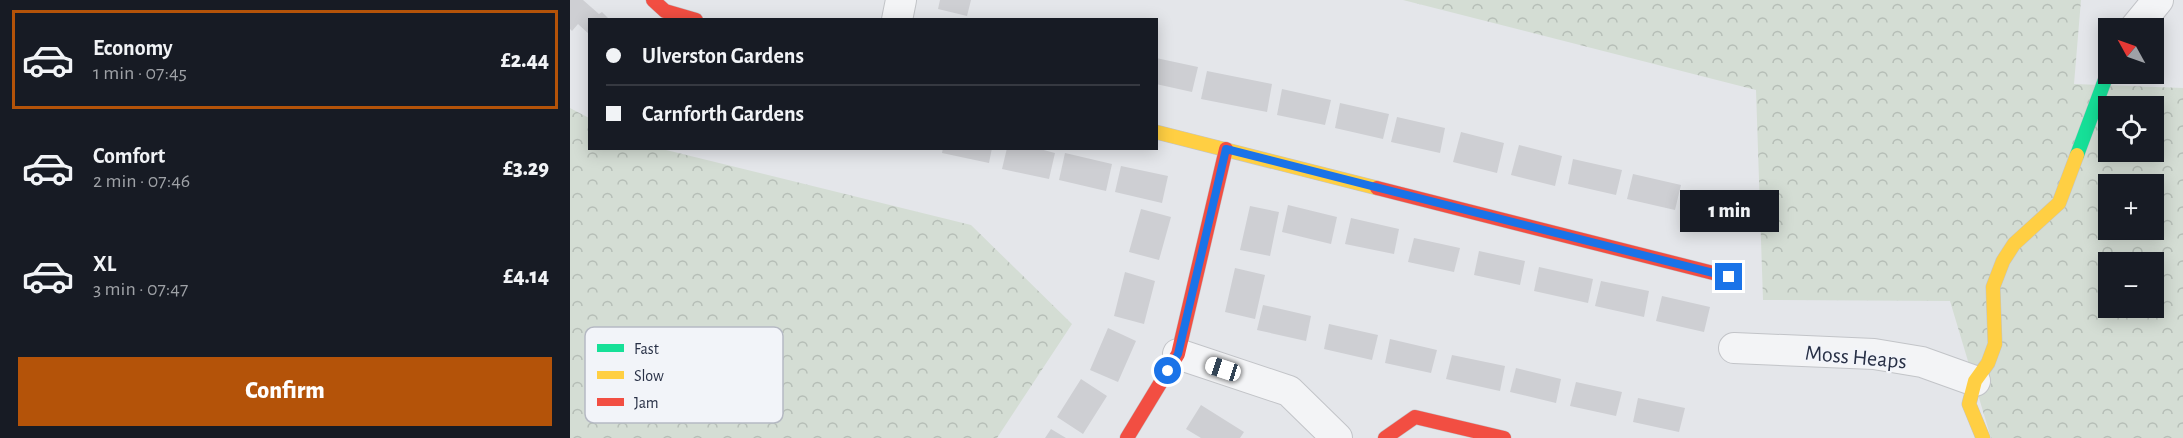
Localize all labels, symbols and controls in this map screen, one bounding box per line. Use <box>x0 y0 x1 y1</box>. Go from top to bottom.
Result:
north arrow <box>2098 18 2164 84</box>
map controls <box>2098 18 2164 318</box>
icon: car <box>21 33 75 87</box>
text: Economy <box>93 37 173 59</box>
text: Ulverston Gardens <box>642 45 804 67</box>
text: £2.44 <box>501 49 549 71</box>
text: 1 min · 07:45 <box>93 63 187 83</box>
button: locate <box>2098 96 2164 162</box>
text: Carnforth Gardens <box>642 103 804 125</box>
icon: car <box>21 141 75 195</box>
text: Comfort <box>93 145 165 167</box>
text: £3.29 <box>503 157 549 179</box>
text: 2 min · 07:46 <box>93 171 190 191</box>
button: + <box>2098 174 2164 240</box>
callout: 1 min <box>1680 190 1778 232</box>
text: 1 min <box>1708 201 1751 221</box>
icon: car <box>21 249 75 303</box>
button: − <box>2098 252 2164 318</box>
text: XL <box>93 253 116 275</box>
route end <box>1715 263 1742 290</box>
text: £4.14 <box>503 265 549 287</box>
text: 3 min · 07:47 <box>93 279 188 299</box>
legend <box>585 327 783 423</box>
text: Fast <box>634 341 659 357</box>
street label: Moss Heaps <box>1804 342 1908 372</box>
car <box>1203 355 1243 383</box>
button: Confirm <box>18 357 552 426</box>
route start <box>1154 357 1181 384</box>
text: Slow <box>634 368 664 384</box>
text: Jam <box>634 395 659 411</box>

